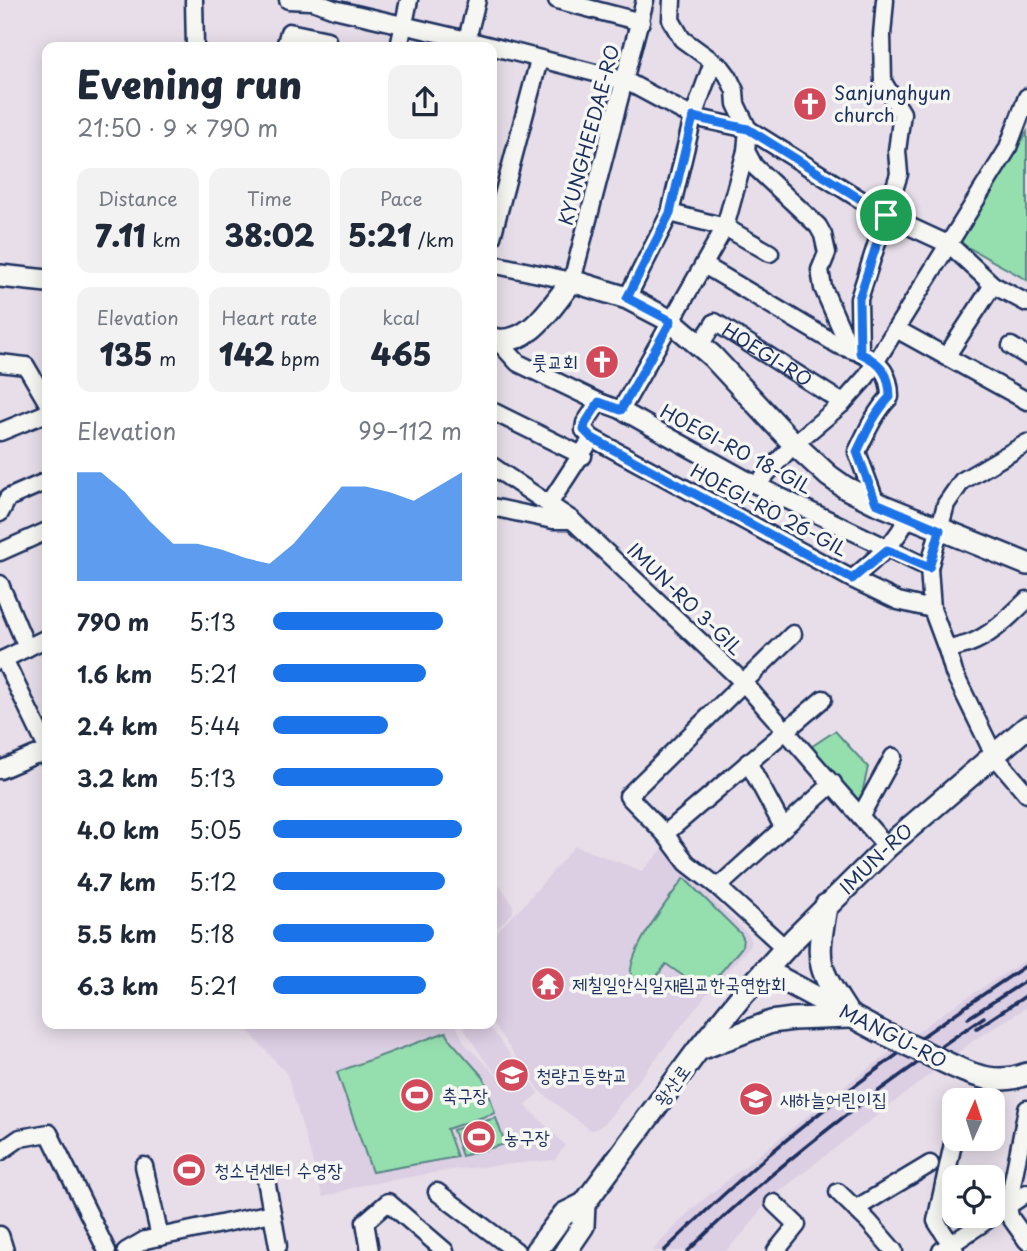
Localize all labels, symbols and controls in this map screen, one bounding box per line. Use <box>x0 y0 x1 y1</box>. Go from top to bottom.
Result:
street label: KYUNGHEEDAE-RO <box>550 41 626 228</box>
text: Evening run <box>77 55 302 112</box>
button: share <box>388 65 462 139</box>
place label: Sanjunghyun church <box>834 78 951 128</box>
church icon: Sanjunghyun church <box>791 85 829 123</box>
text: 21:50 · 9 × 790 m <box>77 110 278 145</box>
text: Distance <box>98 184 178 212</box>
text: Time <box>247 184 292 212</box>
text: Pace <box>380 184 423 212</box>
pin <box>856 185 916 245</box>
icon: arrive <box>867 196 905 234</box>
text: 7.11 <box>95 212 146 257</box>
text: 38:02 <box>225 212 314 257</box>
text: 5:21 <box>348 212 412 257</box>
text: km <box>146 225 181 253</box>
text: /km <box>412 225 454 253</box>
text: Elevation <box>97 303 179 331</box>
text: Heart rate <box>222 303 317 331</box>
text: kcal <box>382 303 420 331</box>
street label: HOEGI-RO <box>717 315 818 393</box>
text: 135 <box>99 331 153 376</box>
text: 142 <box>219 331 275 376</box>
text: 465 <box>371 331 432 376</box>
church icon: 룻교회 <box>583 343 621 381</box>
text: m <box>153 344 176 372</box>
text: bpm <box>275 344 320 372</box>
place label: 룻교회 <box>532 347 578 375</box>
street label: HOEGI-RO 18-GIL <box>656 396 817 500</box>
text: Elevation <box>77 413 176 448</box>
text: 99–112 m <box>358 413 462 448</box>
street label: HOEGI-RO 26-GIL <box>686 456 853 562</box>
street label: IMUN-RO 3-GIL <box>622 536 750 661</box>
text: 790 m <box>77 604 149 639</box>
text: 5:13 <box>189 604 236 639</box>
text: 1.6 km <box>77 656 152 691</box>
text: 5:21 <box>189 656 237 691</box>
text: 2.4 km <box>77 708 158 743</box>
text: 5:44 <box>189 708 241 743</box>
text: 3.2 km <box>77 760 158 795</box>
text: 5:13 <box>189 760 236 795</box>
text: 4.0 km <box>77 812 160 847</box>
text: 5:05 <box>189 812 242 847</box>
street label: IMUN-RO <box>832 816 918 900</box>
text: 4.7 km <box>77 864 156 899</box>
text: 5:12 <box>189 864 237 899</box>
text: 5.5 km <box>77 916 157 951</box>
text: 5:18 <box>189 916 235 951</box>
temple icon: 제칠일안식일재림교한국연합회 <box>529 965 567 1003</box>
text: 6.3 km <box>77 968 159 1003</box>
text: 5:21 <box>189 968 237 1003</box>
place label: 제칠일안식일재림교한국연합회 <box>572 969 786 997</box>
street label: MANGU-RO <box>835 996 952 1074</box>
school or university icon: 청량고등학교 <box>493 1056 531 1094</box>
street label: 왕산로 <box>646 1058 696 1111</box>
place label: 청량고등학교 <box>536 1060 628 1088</box>
sports icon: 축구장 <box>398 1076 436 1114</box>
place label: 축구장 <box>442 1080 488 1108</box>
school or university icon: 새하늘어린이집 <box>737 1080 775 1118</box>
place label: 새하늘어린이집 <box>780 1084 887 1112</box>
north arrow <box>942 1088 1004 1152</box>
map controls <box>942 1088 1005 1228</box>
sports icon: 농구장 <box>460 1118 498 1156</box>
place label: 농구장 <box>504 1122 550 1150</box>
sports icon: 청소년센터 수영장 <box>170 1151 208 1189</box>
place label: 청소년센터 수영장 <box>214 1155 343 1183</box>
button: locate <box>942 1165 1005 1228</box>

